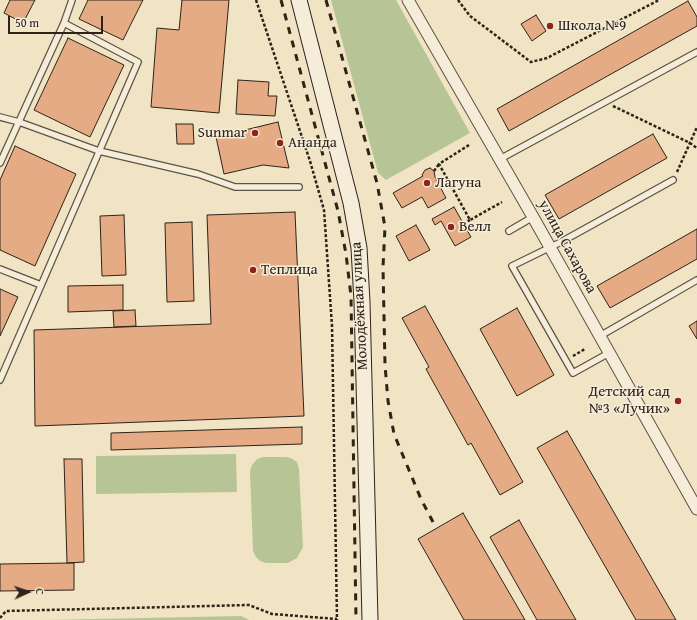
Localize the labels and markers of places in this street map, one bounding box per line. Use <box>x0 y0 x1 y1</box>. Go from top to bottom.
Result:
place label: Школа №9 <box>558 17 626 35</box>
marker: Школа №9 <box>545 21 555 31</box>
place label: Sunmar <box>198 124 247 142</box>
marker: Sunmar <box>250 128 260 138</box>
place label: Ананда <box>288 134 337 152</box>
marker: Ананда <box>275 138 285 148</box>
place label: Лагуна <box>435 174 481 192</box>
marker: Лагуна <box>422 178 432 188</box>
place label: Велл <box>459 218 491 236</box>
marker: Велл <box>446 222 456 232</box>
place label: Теплица <box>261 261 318 279</box>
marker: Теплица <box>248 265 258 275</box>
place label: Детский сад №3 «Лучик» <box>588 383 670 418</box>
marker: Детский сад №3 «Лучик» <box>673 396 683 406</box>

